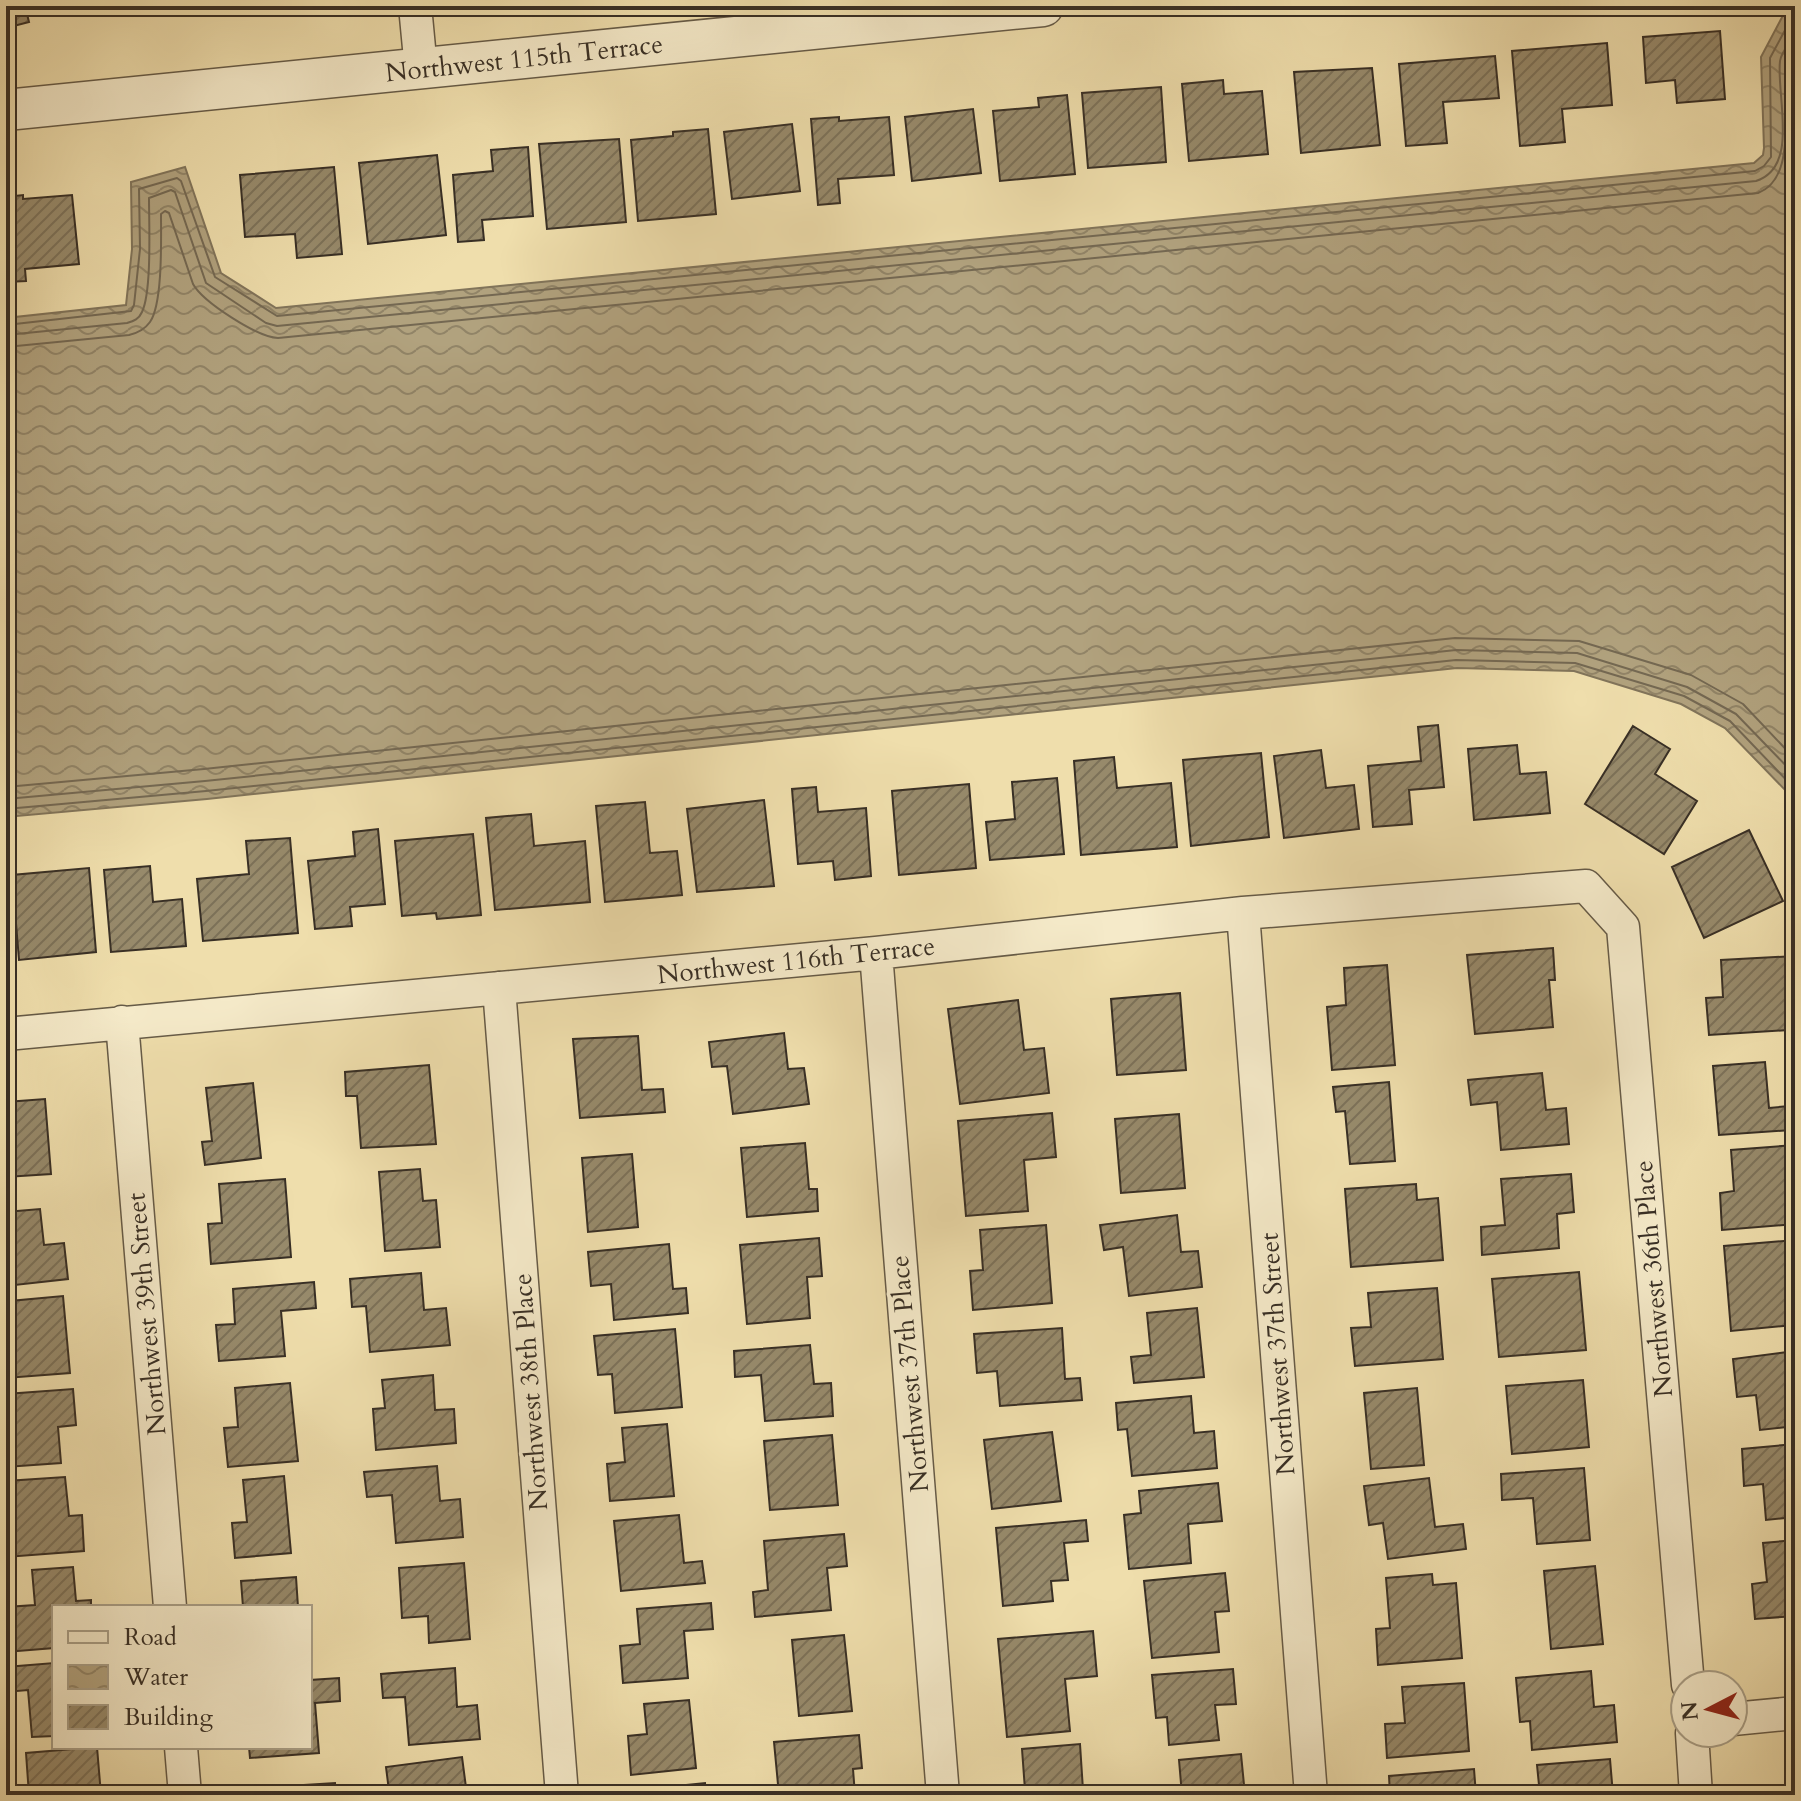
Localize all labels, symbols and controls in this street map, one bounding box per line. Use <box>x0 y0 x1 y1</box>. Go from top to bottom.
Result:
street label: Northwest 115th Terrace <box>384 27 665 90</box>
street label: Northwest 116th Terrace <box>656 929 937 992</box>
street label: Northwest 36th Place <box>1626 1159 1681 1399</box>
street label: Northwest 39th Street <box>118 1191 175 1437</box>
street label: Northwest 37th Street <box>1252 1231 1303 1477</box>
street label: Northwest 37th Place <box>882 1254 937 1494</box>
street label: Northwest 38th Place <box>505 1272 556 1512</box>
legend <box>52 1605 312 1749</box>
text: Road <box>124 1621 177 1654</box>
text: Water <box>123 1661 188 1694</box>
north arrow <box>1669 1669 1749 1749</box>
text: N <box>1674 1700 1706 1722</box>
text: Building <box>124 1701 214 1734</box>

